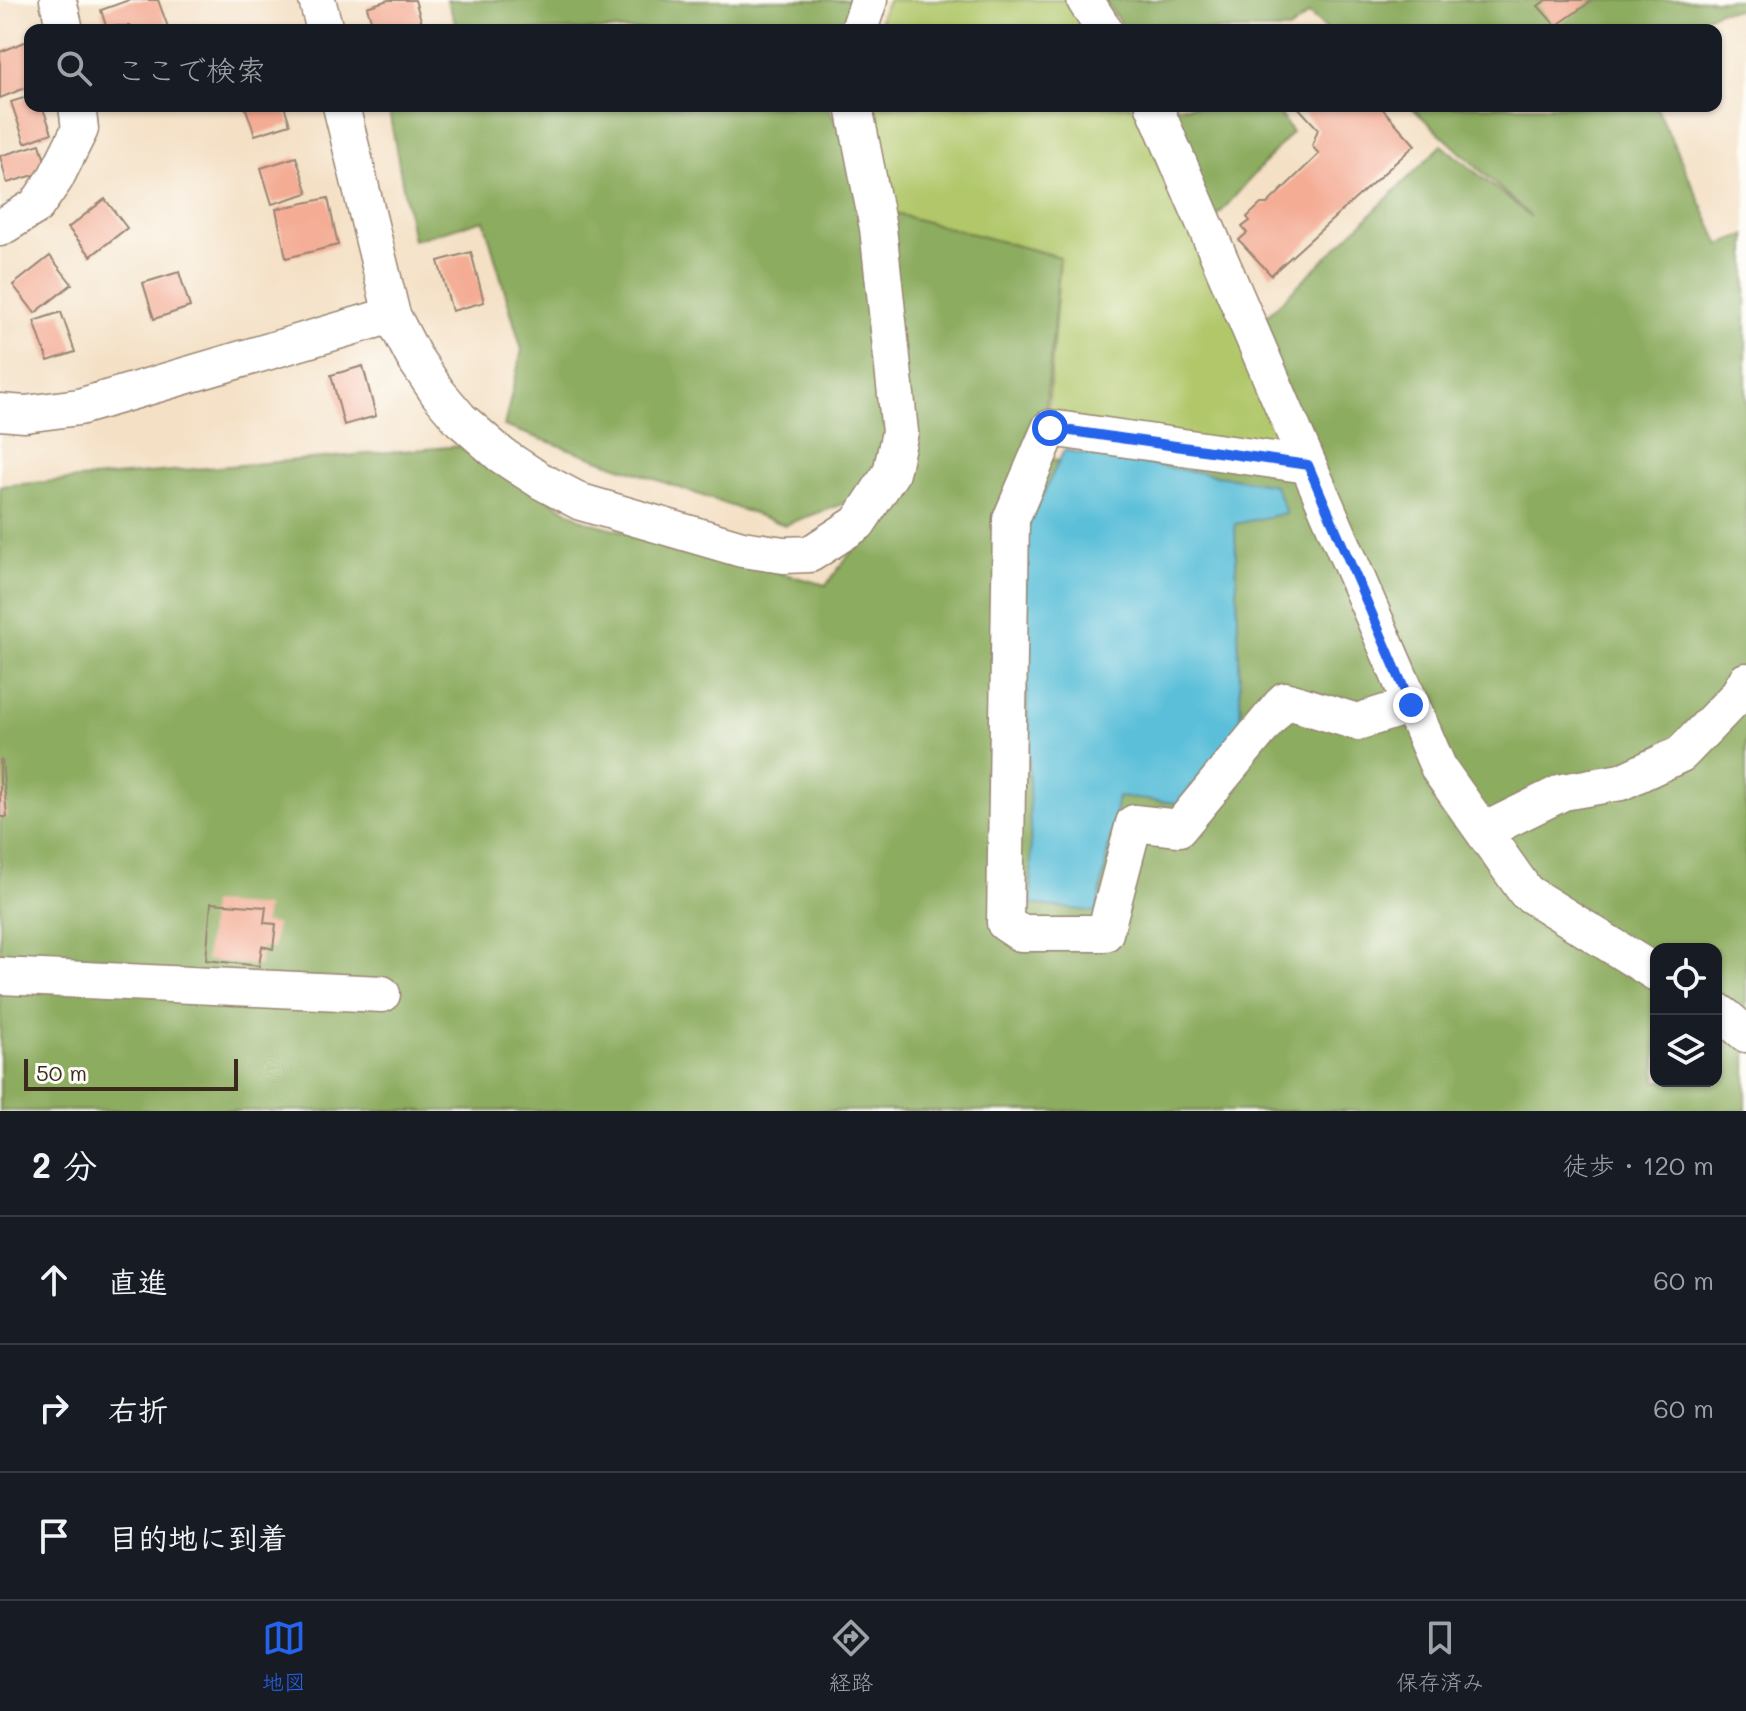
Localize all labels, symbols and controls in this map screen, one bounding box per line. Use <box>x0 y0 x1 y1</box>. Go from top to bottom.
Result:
search box <box>24 24 1722 112</box>
icon: search <box>52 46 96 90</box>
text: ここで検索 <box>116 49 266 89</box>
route start <box>1032 410 1068 446</box>
route end <box>1393 687 1429 723</box>
map controls <box>1650 943 1722 1087</box>
button: locate <box>1650 943 1722 1015</box>
button: layers <box>1650 1015 1722 1087</box>
scale bar <box>24 1055 238 1091</box>
text: 50 m <box>36 1058 87 1087</box>
text: 2 分 <box>32 1142 97 1187</box>
text: 徒歩 · 120 m <box>1563 1148 1714 1182</box>
icon: ahead <box>32 1258 76 1302</box>
text: 直進 <box>108 1261 168 1301</box>
text: 60 m <box>1653 1263 1714 1297</box>
icon: right <box>32 1386 76 1430</box>
text: 右折 <box>108 1389 168 1429</box>
text: 60 m <box>1653 1391 1714 1425</box>
icon: arrive <box>32 1514 76 1558</box>
text: 目的地に到着 <box>108 1517 288 1557</box>
tab: 地図 <box>262 1616 306 1696</box>
tab: 経路 <box>829 1616 873 1696</box>
tab: 保存済み <box>1396 1616 1484 1696</box>

